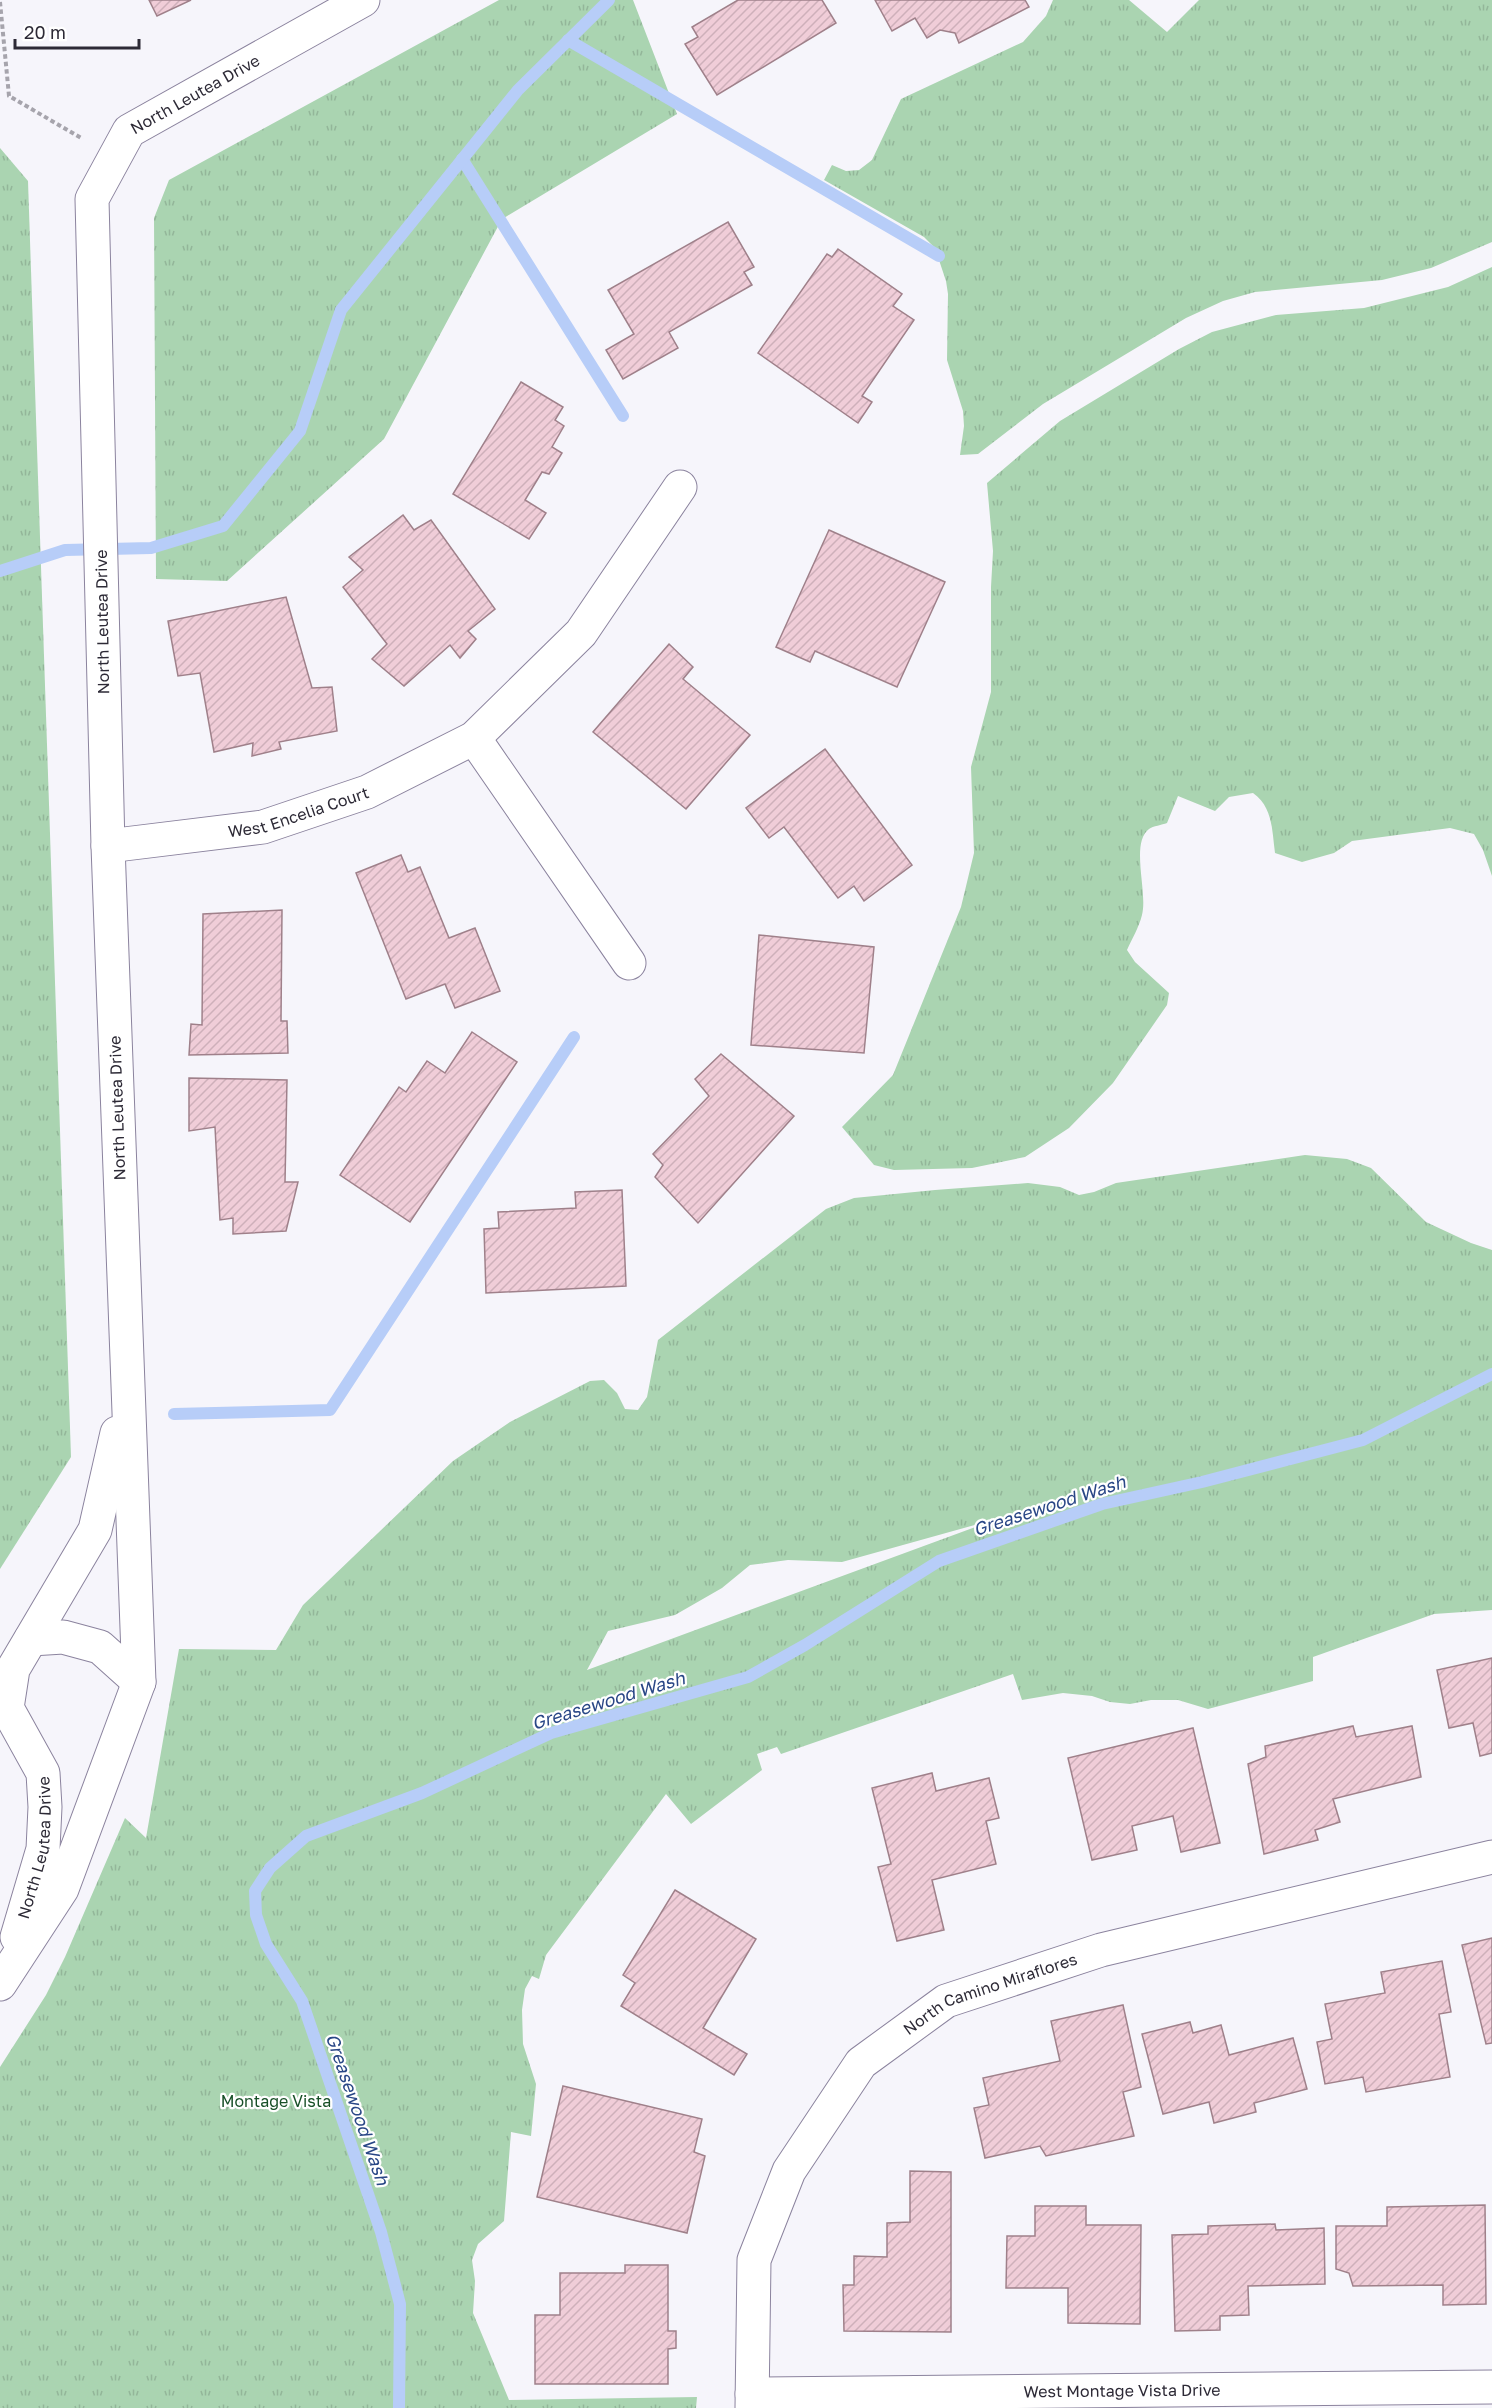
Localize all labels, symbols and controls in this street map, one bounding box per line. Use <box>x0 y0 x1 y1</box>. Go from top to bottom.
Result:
scale bar <box>15 12 140 50</box>
text: 20 m <box>24 21 66 43</box>
street label: North Leutea Drive <box>127 50 263 138</box>
street label: North Leutea Drive <box>91 549 113 695</box>
street label: West Encelia Court <box>227 782 371 841</box>
street label: North Leutea Drive <box>104 1035 130 1181</box>
water label: Greasewood Wash <box>970 1470 1129 1540</box>
water label: Greasewood Wash <box>529 1666 688 1734</box>
street label: North Leutea Drive <box>13 1776 55 1921</box>
street label: North Camino Miraflores <box>899 1949 1080 2039</box>
water label: Greasewood Wash <box>322 2030 395 2189</box>
park label: Montage Vista <box>221 2091 331 2111</box>
street label: West Montage Vista Drive <box>1023 2380 1221 2401</box>

